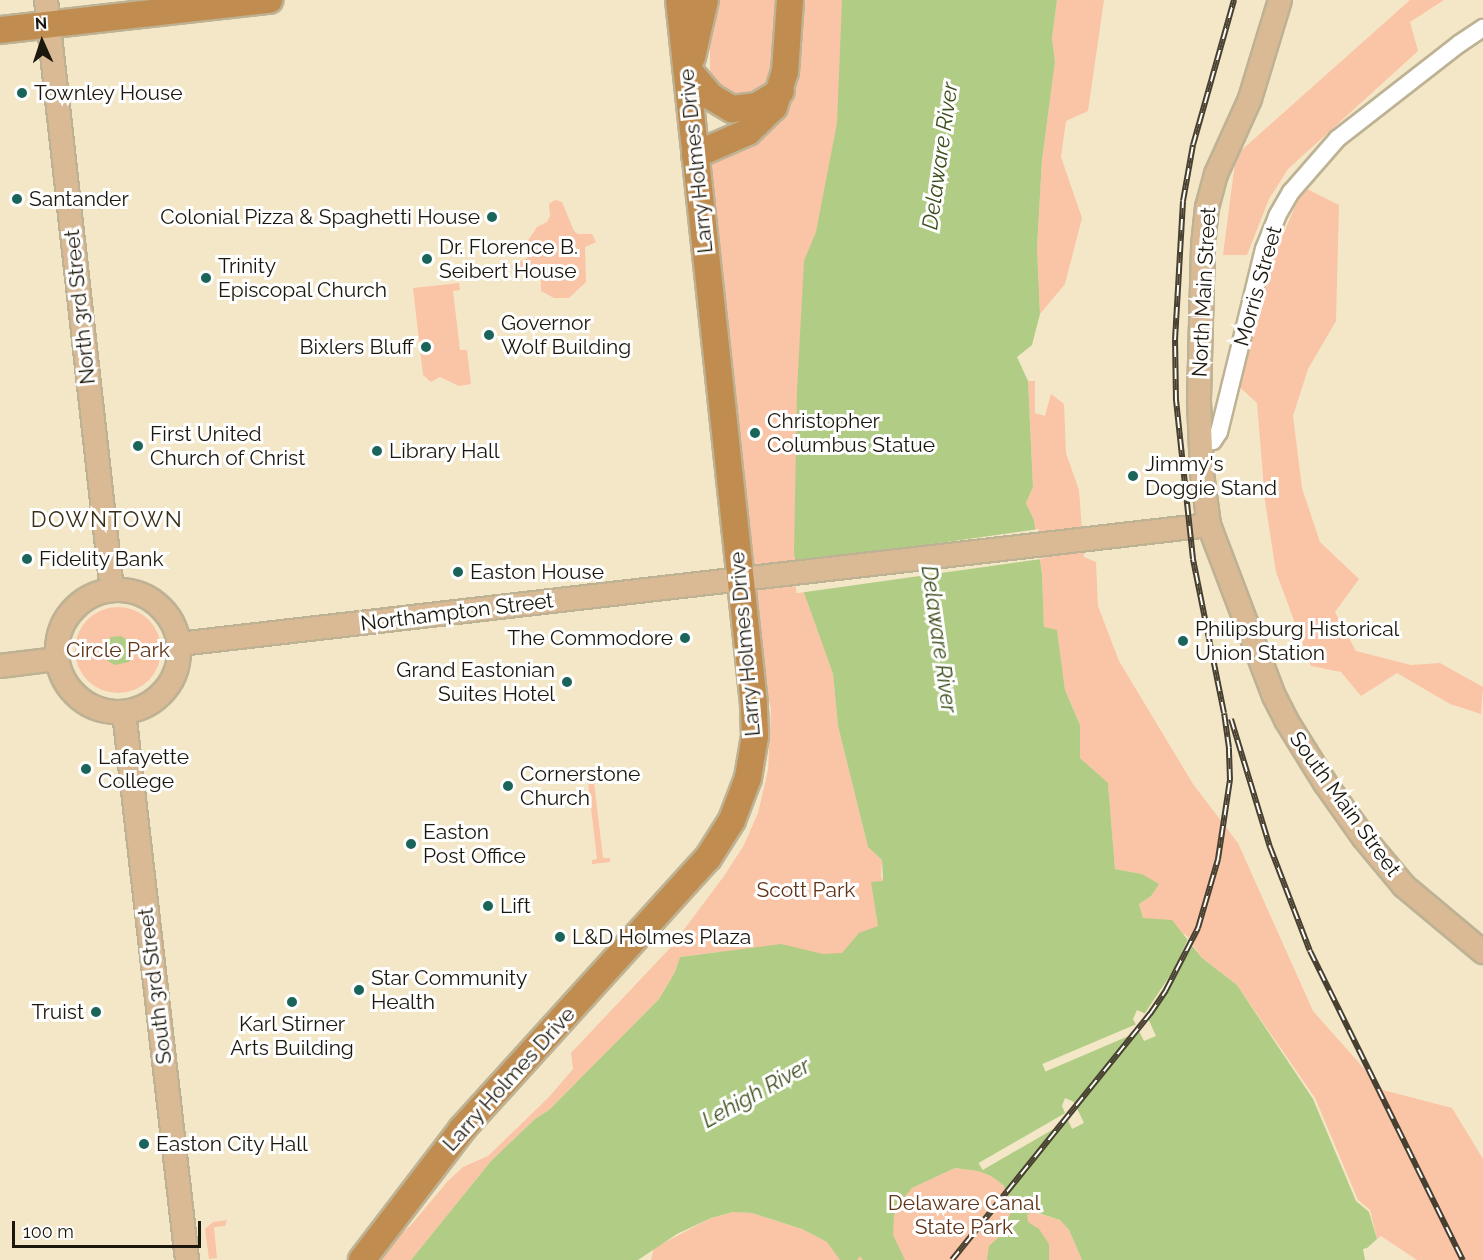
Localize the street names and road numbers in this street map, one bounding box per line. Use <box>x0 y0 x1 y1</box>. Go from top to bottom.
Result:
street label: Larry Holmes Drive <box>674 67 718 255</box>
street label: North Main Street <box>1187 206 1221 378</box>
street label: Morris Street <box>1229 223 1287 349</box>
street label: North 3rd Street <box>59 228 101 386</box>
street label: Larry Holmes Drive <box>724 550 766 738</box>
street label: Northampton Street <box>359 588 555 636</box>
street label: South Main Street <box>1284 727 1406 881</box>
street label: South 3rd Street <box>133 906 177 1066</box>
street label: Larry Holmes Drive <box>437 1001 581 1157</box>

